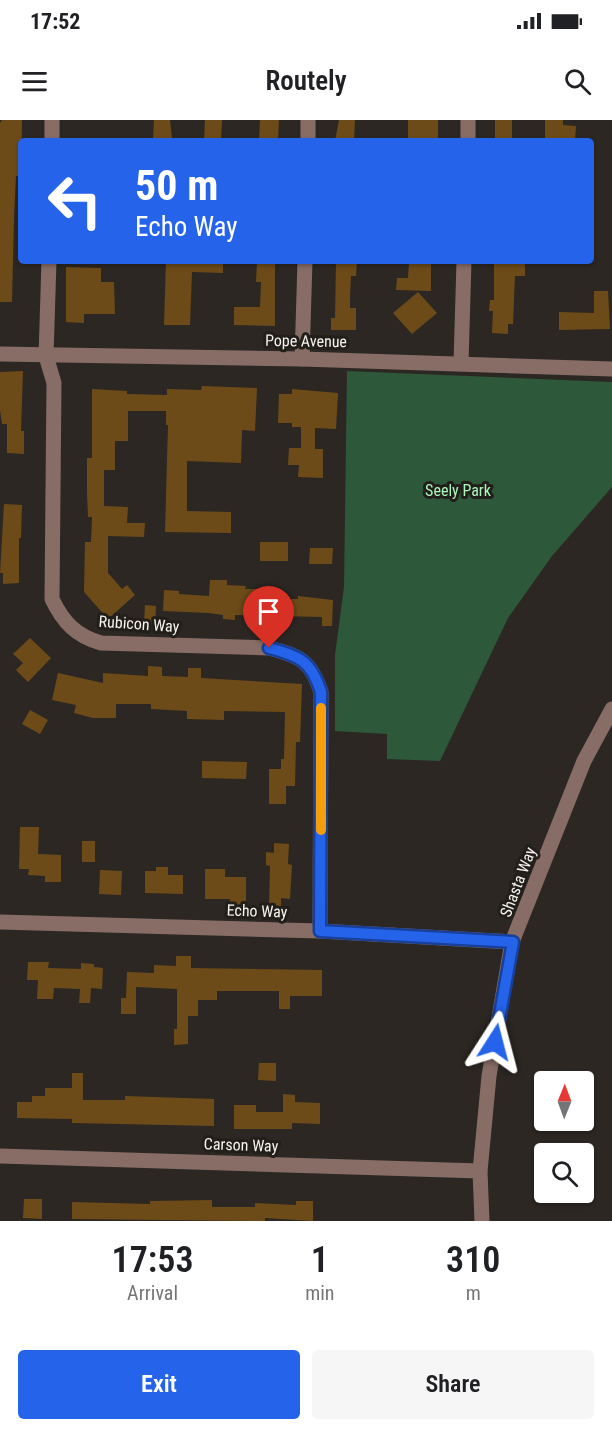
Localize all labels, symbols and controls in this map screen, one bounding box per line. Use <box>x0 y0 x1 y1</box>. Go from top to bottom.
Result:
text: 17:52 <box>30 9 81 34</box>
icon: menu <box>18 65 51 98</box>
text: Routely <box>265 65 347 97</box>
icon: search <box>561 65 594 98</box>
text: 50 m <box>135 161 218 210</box>
icon: left <box>36 162 114 240</box>
text: Echo Way <box>135 211 238 243</box>
street label: Pope Avenue <box>265 331 347 351</box>
park label: Seely Park <box>425 481 492 500</box>
pin <box>243 586 294 648</box>
icon: arrive <box>252 595 285 628</box>
street label: Rubicon Way <box>98 612 180 636</box>
street label: Shasta Way <box>496 844 540 920</box>
street label: Echo Way <box>226 900 288 922</box>
position arrow <box>463 1010 527 1074</box>
north arrow <box>534 1071 594 1131</box>
map controls <box>534 1071 594 1203</box>
street label: Carson Way <box>203 1134 279 1156</box>
button: search <box>534 1143 594 1203</box>
text: 17:53 <box>112 1239 194 1281</box>
text: 1 <box>311 1239 329 1281</box>
text: 310 <box>446 1239 500 1281</box>
text: Arrival <box>127 1281 178 1305</box>
text: min <box>305 1281 334 1305</box>
text: m <box>466 1281 481 1305</box>
button: Exit <box>18 1350 300 1419</box>
button: Share <box>312 1350 594 1419</box>

